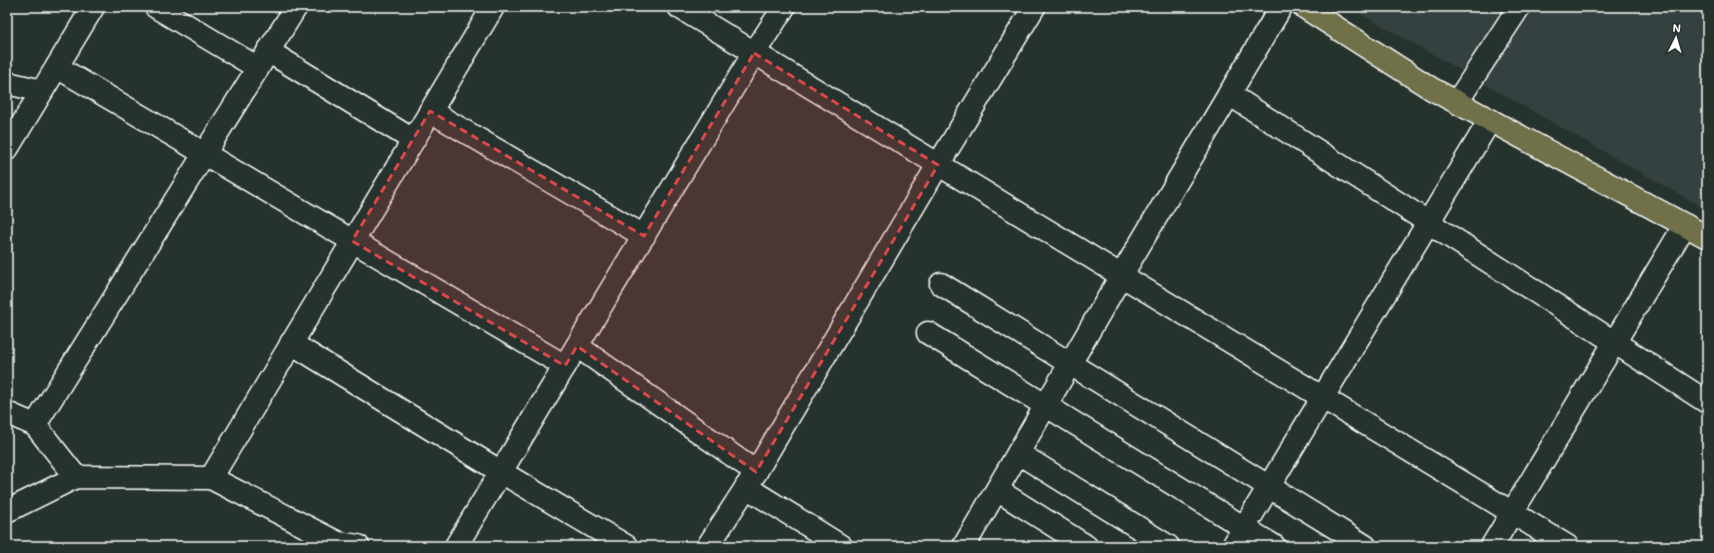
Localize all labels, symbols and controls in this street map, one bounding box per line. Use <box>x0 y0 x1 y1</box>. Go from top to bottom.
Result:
north arrow <box>1656 18 1696 58</box>
text: N <box>1672 20 1682 35</box>

